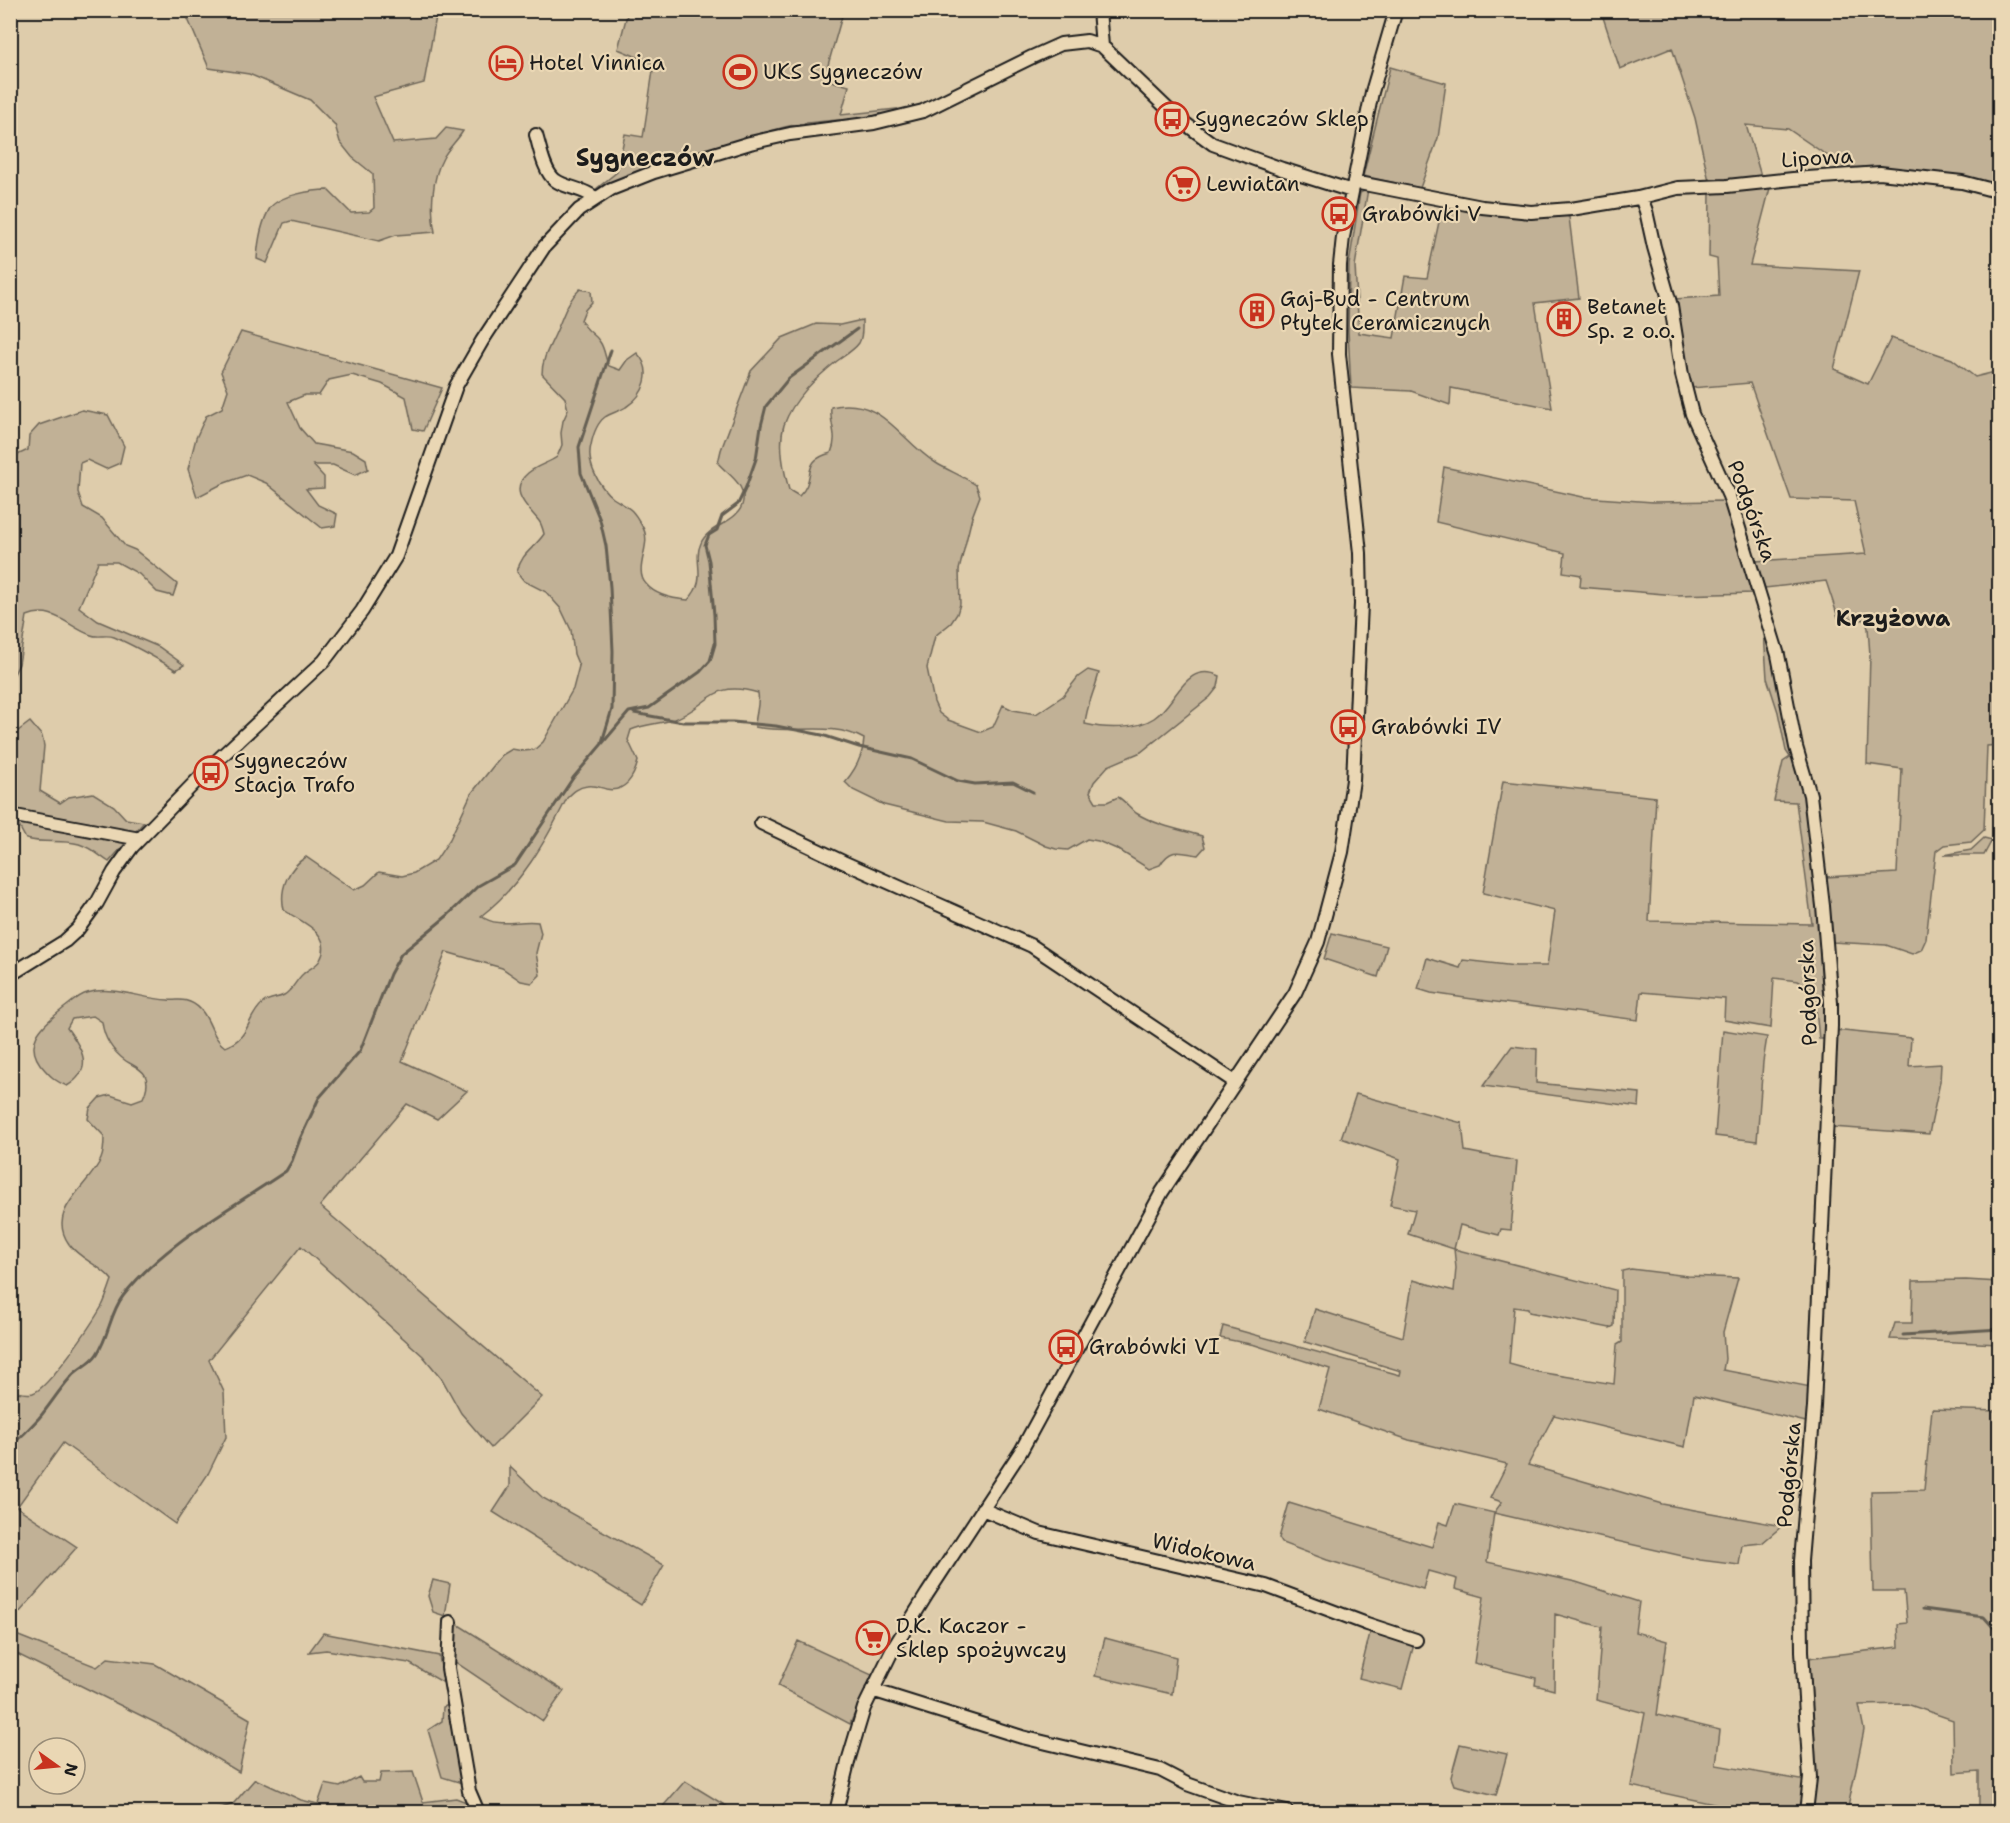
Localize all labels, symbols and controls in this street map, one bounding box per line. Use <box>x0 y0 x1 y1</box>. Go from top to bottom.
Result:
hotel icon: Hotel Vinnica <box>488 45 524 81</box>
place label: Hotel Vinnica <box>529 49 665 77</box>
sports icon: UKS Sygneczów <box>722 54 758 90</box>
place label: UKS Sygneczów <box>763 58 923 86</box>
bus stop icon: Sygneczów Sklep <box>1154 101 1190 137</box>
place label: Sygneczów Sklep <box>1195 105 1369 133</box>
district label: Sygneczów <box>576 142 714 174</box>
street label: Lipowa <box>1780 142 1854 174</box>
supermarket icon: Lewiatan <box>1165 166 1201 202</box>
place label: Lewiatan <box>1206 170 1300 198</box>
bus stop icon: Grabówki V <box>1321 196 1357 232</box>
place label: Grabówki V <box>1362 200 1481 228</box>
place label: Gaj-Bud - Centrum Płytek Ceramicznych <box>1280 285 1491 337</box>
building icon: Gaj-Bud - Centrum Płytek Ceramicznych <box>1239 293 1275 329</box>
place label: Betanet Sp. z o.o. <box>1587 293 1675 345</box>
building icon: Betanet Sp. z o.o. <box>1546 301 1582 337</box>
street label: Podgórska <box>1721 456 1783 566</box>
district label: Krzyżowa <box>1836 604 1950 633</box>
bus stop icon: Grabówki IV <box>1330 709 1366 745</box>
place label: Grabówki IV <box>1371 713 1501 741</box>
place label: Sygneczów Stacja Trafo <box>234 747 355 799</box>
bus stop icon: Sygneczów Stacja Trafo <box>193 755 229 791</box>
street label: Podgórska <box>1792 939 1824 1047</box>
bus stop icon: Grabówki VI <box>1048 1329 1084 1365</box>
place label: Grabówki VI <box>1089 1333 1220 1361</box>
street label: Podgórska <box>1770 1421 1808 1529</box>
street label: Widokowa <box>1149 1526 1259 1578</box>
place label: D.K. Kaczor - Sklep spożywczy <box>896 1612 1067 1664</box>
supermarket icon: D.K. Kaczor - Sklep spożywczy <box>855 1620 891 1656</box>
north arrow <box>27 1736 87 1796</box>
text: N <box>59 1761 83 1779</box>

